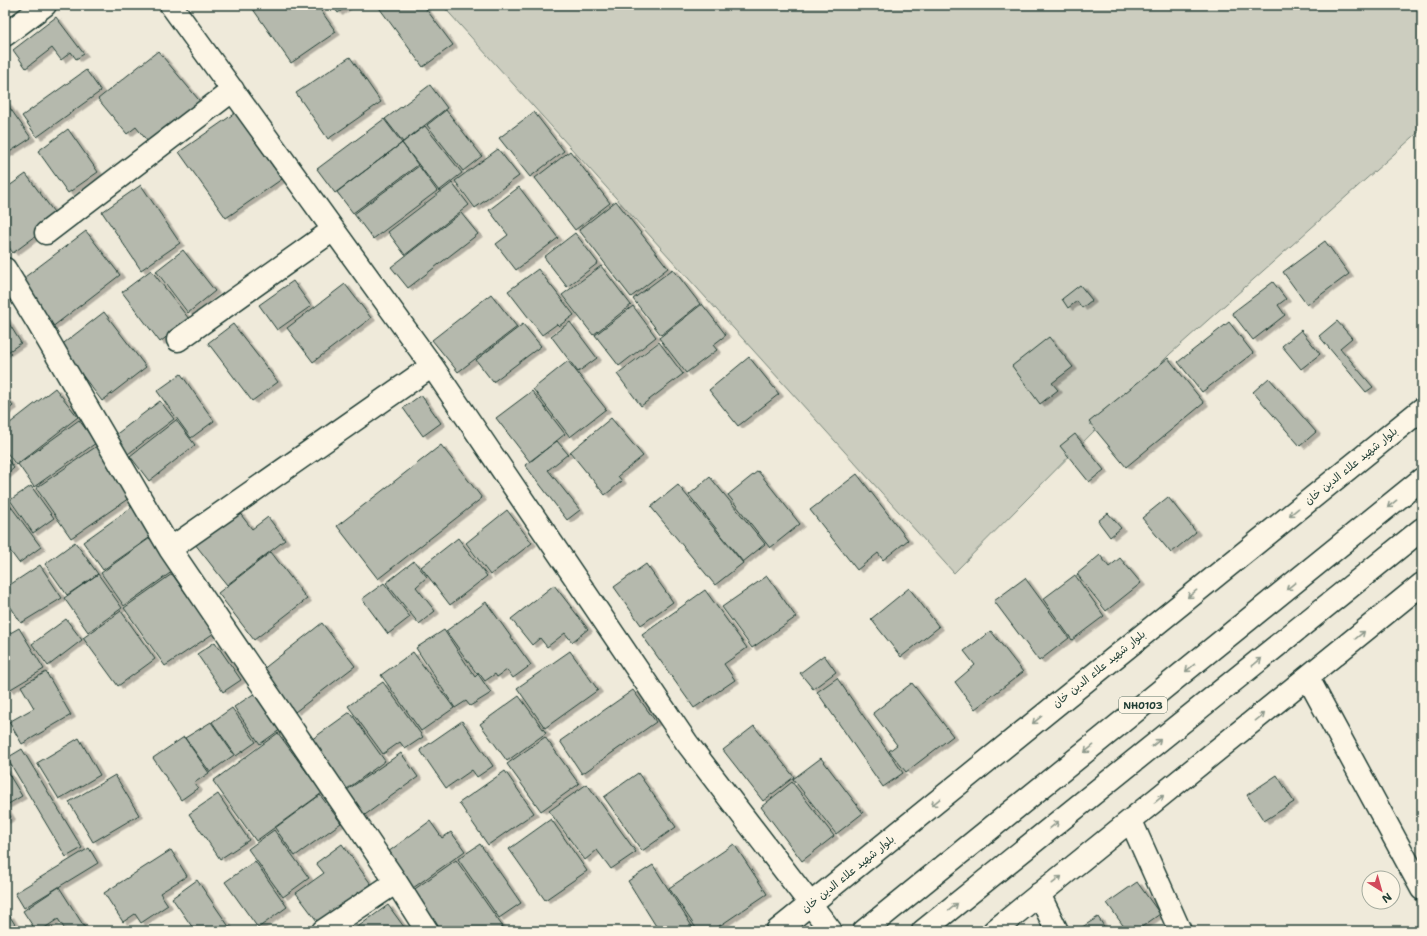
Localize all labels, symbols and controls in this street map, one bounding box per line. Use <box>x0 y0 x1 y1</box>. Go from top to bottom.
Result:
street label: بلوار شهید علاء الدین خان <box>1301 424 1401 508</box>
one-way arrow <box>1386 500 1397 508</box>
one-way arrow <box>1288 508 1299 516</box>
one-way arrow <box>1285 581 1296 590</box>
one-way arrow <box>1187 589 1198 598</box>
street label: بلوار شهید علاء الدین خان <box>1049 627 1149 711</box>
one-way arrow <box>1355 630 1366 639</box>
one-way arrow <box>1251 657 1262 666</box>
one-way arrow <box>1184 663 1195 672</box>
road number: NH0103 <box>1119 697 1167 713</box>
one-way arrow <box>1254 712 1265 721</box>
one-way arrow <box>1032 716 1043 724</box>
one-way arrow <box>1150 739 1161 748</box>
one-way arrow <box>1083 745 1094 754</box>
one-way arrow <box>1153 794 1164 803</box>
one-way arrow <box>931 798 942 806</box>
one-way arrow <box>1049 821 1060 829</box>
street label: بلوار شهید علاء الدین خان <box>798 832 898 916</box>
north arrow <box>1361 870 1401 910</box>
one-way arrow <box>1052 875 1063 884</box>
text: N <box>1378 889 1395 906</box>
one-way arrow <box>948 902 959 911</box>

